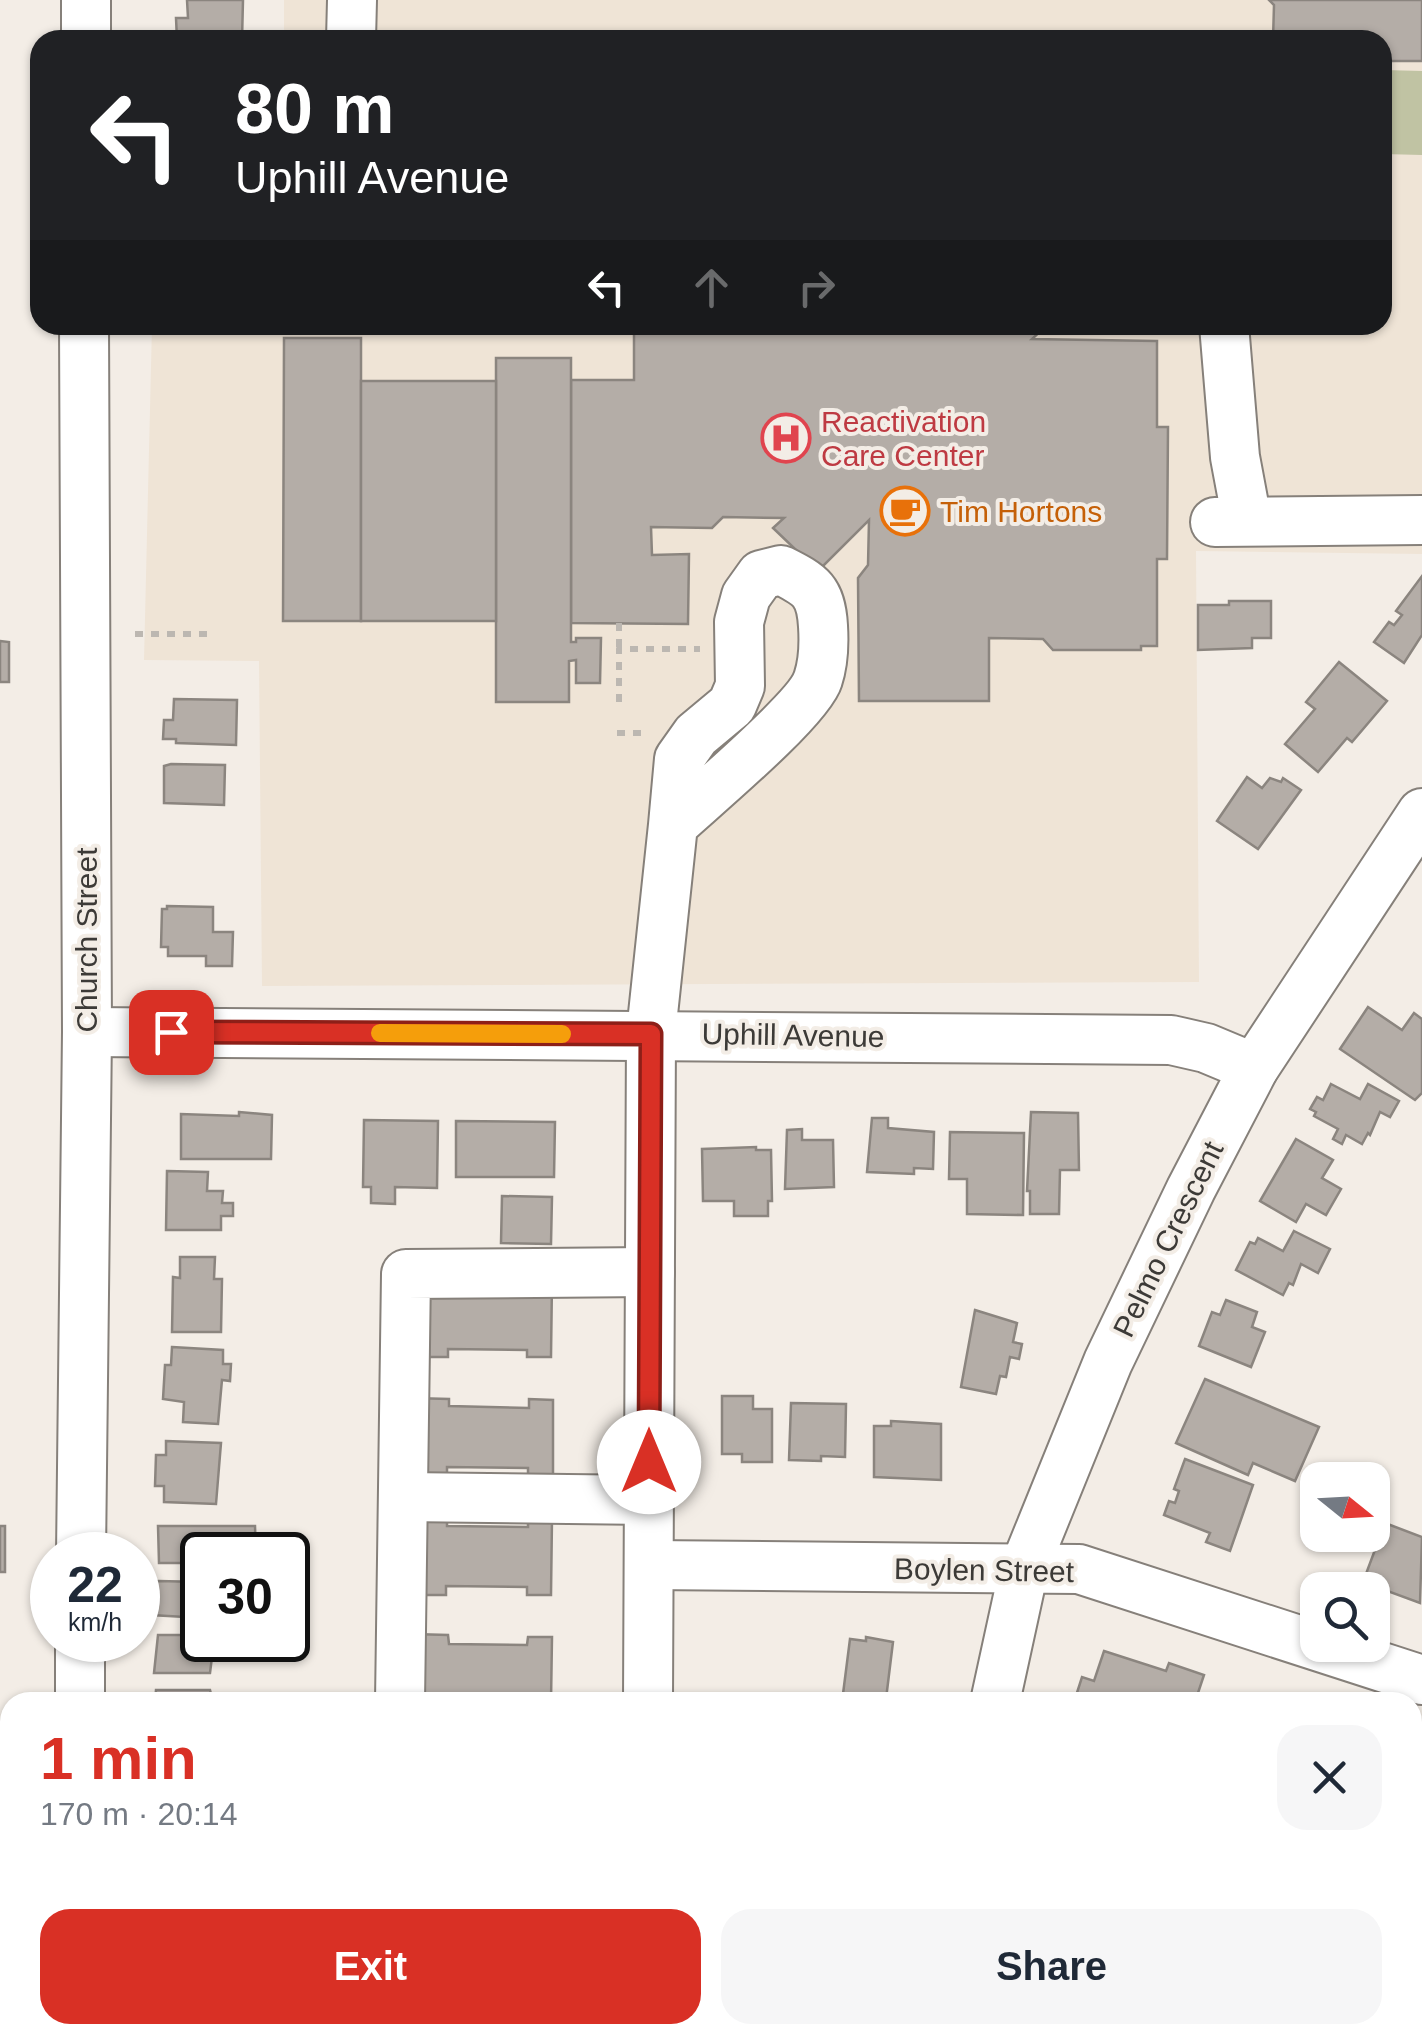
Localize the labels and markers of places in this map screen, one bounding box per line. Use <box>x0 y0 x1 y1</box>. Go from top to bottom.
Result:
place label: Reactivation Care Center <box>821 405 986 472</box>
hospital icon: Reactivation Care Center <box>760 412 812 464</box>
cafe icon: Tim Hortons <box>879 485 931 537</box>
place label: Tim Hortons <box>940 495 1102 528</box>
pin <box>129 990 214 1075</box>

